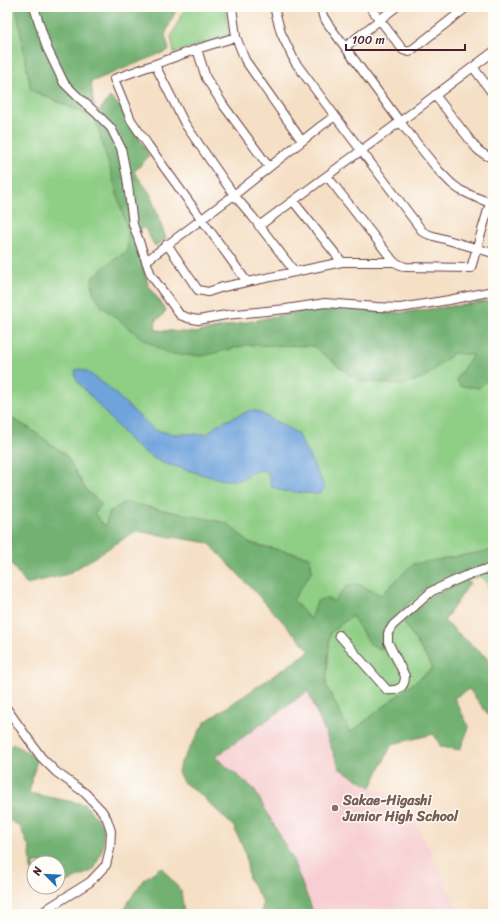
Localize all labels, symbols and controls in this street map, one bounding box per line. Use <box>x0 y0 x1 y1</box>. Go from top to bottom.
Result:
scale bar <box>346 26 465 52</box>
text: 100 m <box>352 29 385 51</box>
place label: Sakae-Higashi Junior High School <box>342 788 459 829</box>
marker: Sakae-Higashi Junior High School <box>330 803 340 813</box>
north arrow <box>26 855 66 895</box>
text: N <box>27 863 48 879</box>

